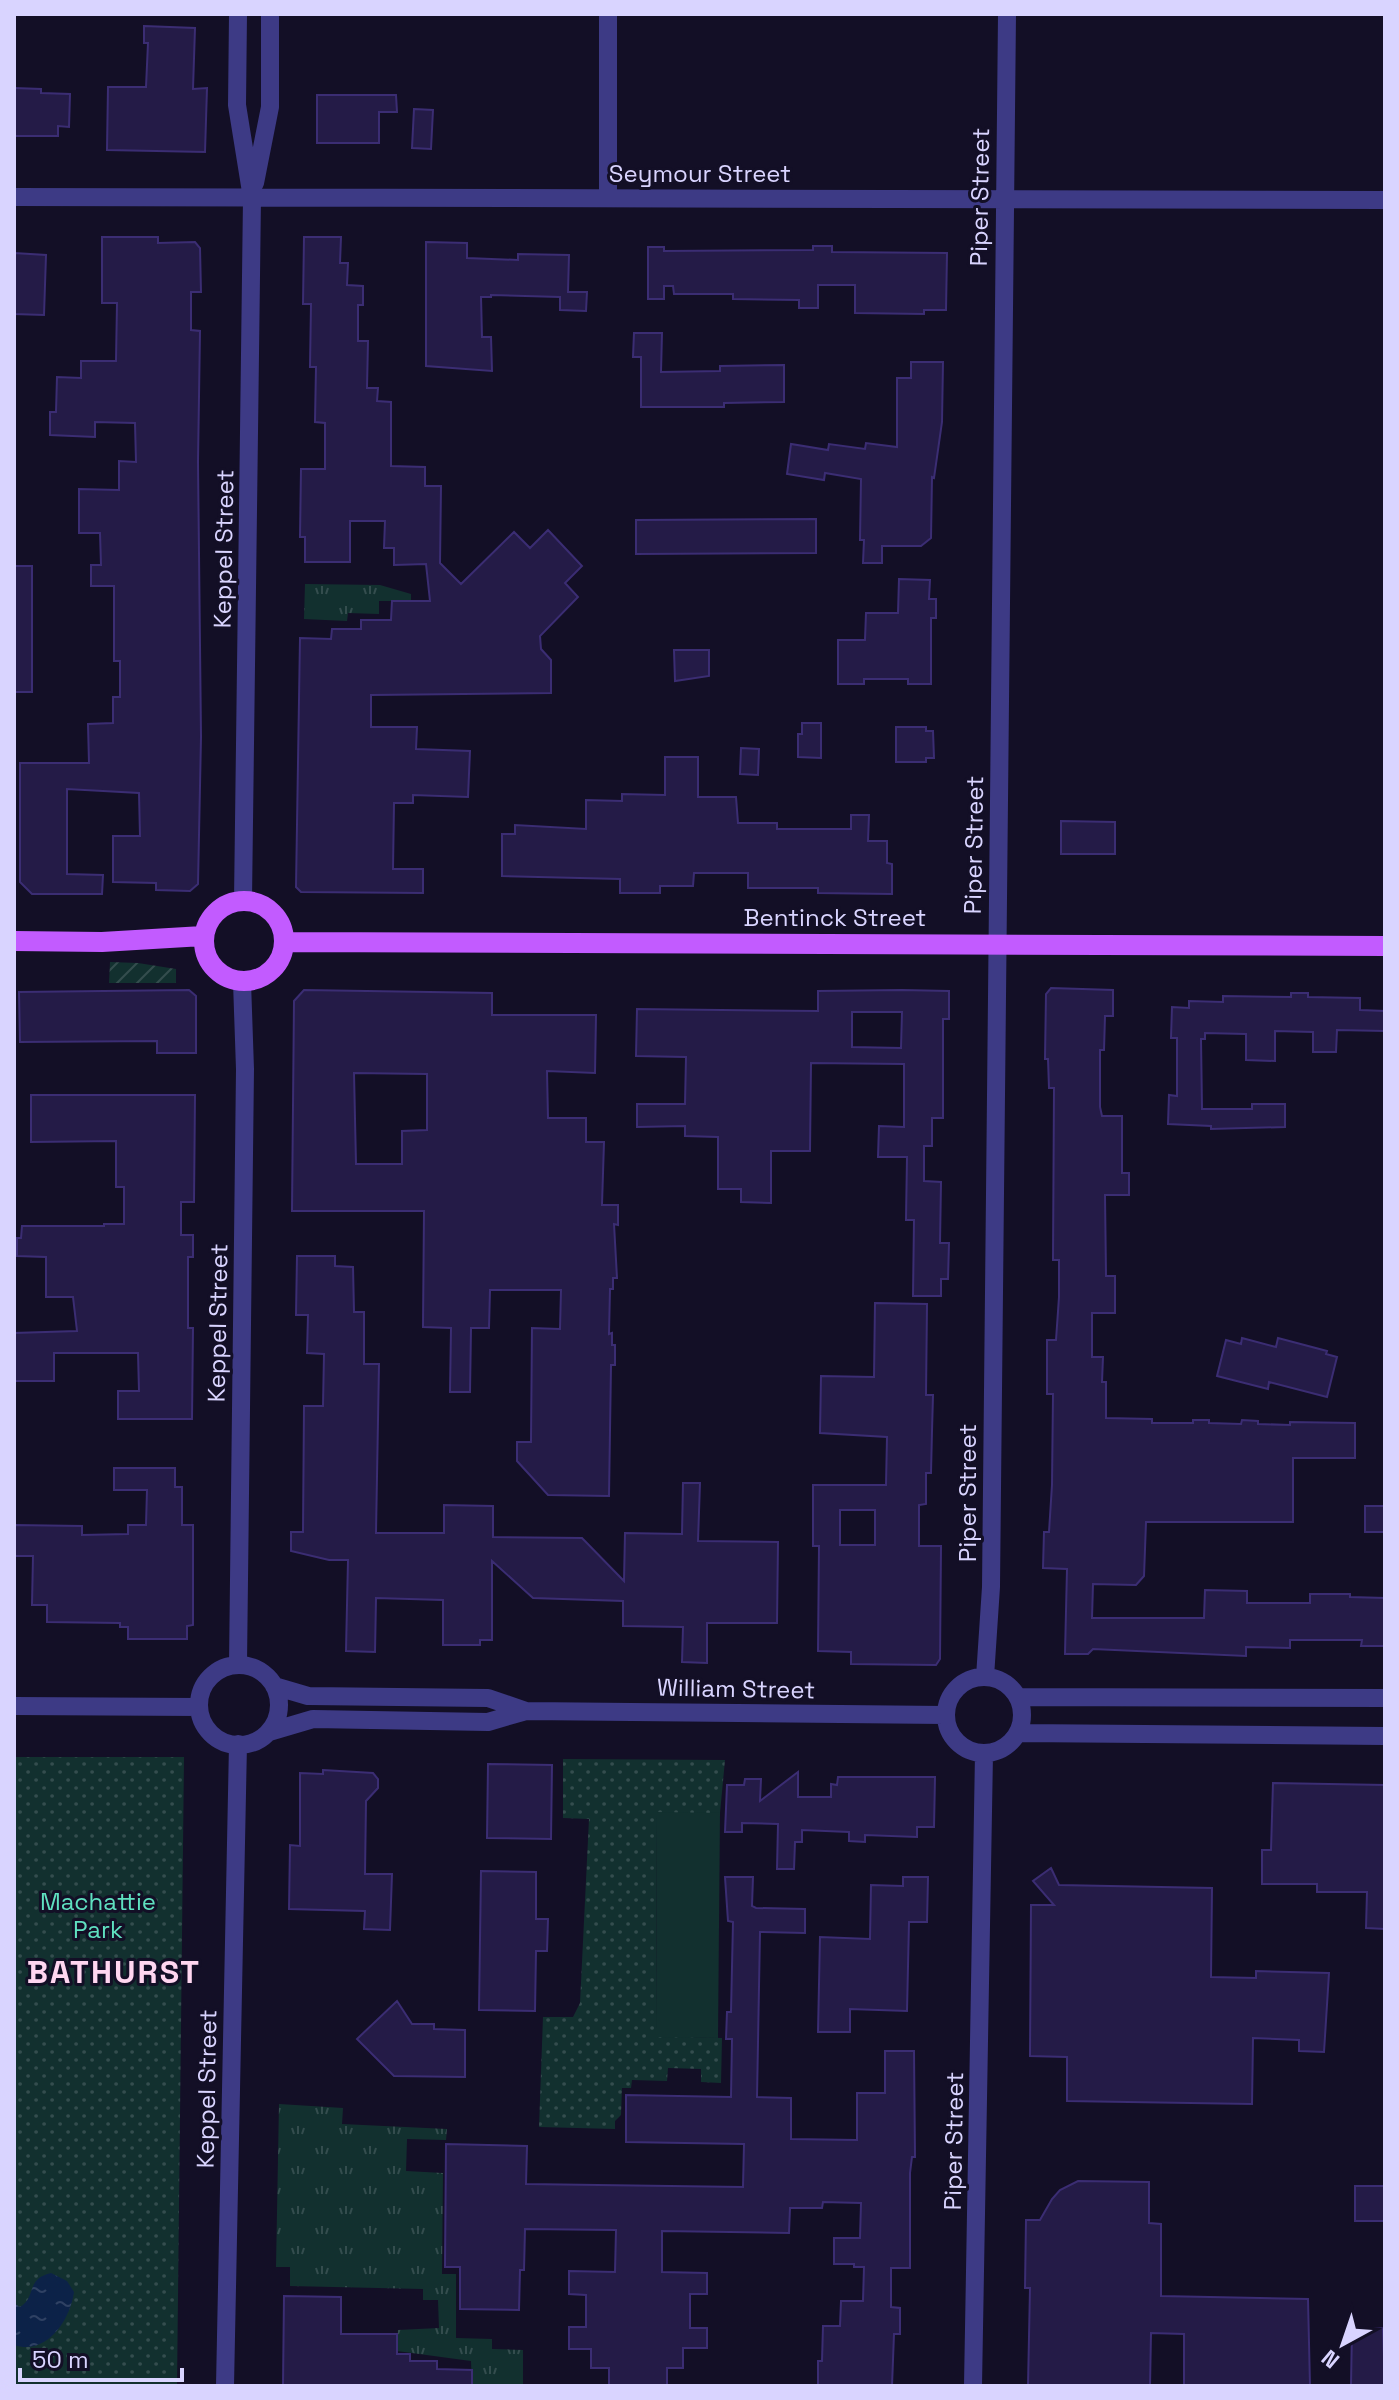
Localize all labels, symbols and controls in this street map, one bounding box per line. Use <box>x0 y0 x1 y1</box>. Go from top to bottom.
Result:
street label: Piper Street <box>963 127 996 267</box>
street label: Seymour Street <box>609 158 791 189</box>
street label: Keppel Street <box>207 469 240 629</box>
street label: Piper Street <box>957 775 990 915</box>
street label: Bentinck Street <box>744 902 926 933</box>
street label: Keppel Street <box>201 1243 234 1403</box>
street label: Piper Street <box>952 1424 983 1562</box>
street label: William Street <box>657 1672 816 1705</box>
park label: Machattie Park <box>40 1886 156 1945</box>
district label: BATHURST <box>27 1952 201 1992</box>
street label: Keppel Street <box>190 2009 223 2169</box>
street label: Piper Street <box>937 2071 970 2211</box>
north arrow <box>1303 2304 1383 2384</box>
scale bar <box>20 2332 182 2382</box>
text: 50 m <box>32 2344 89 2375</box>
text: N <box>1315 2344 1345 2375</box>

